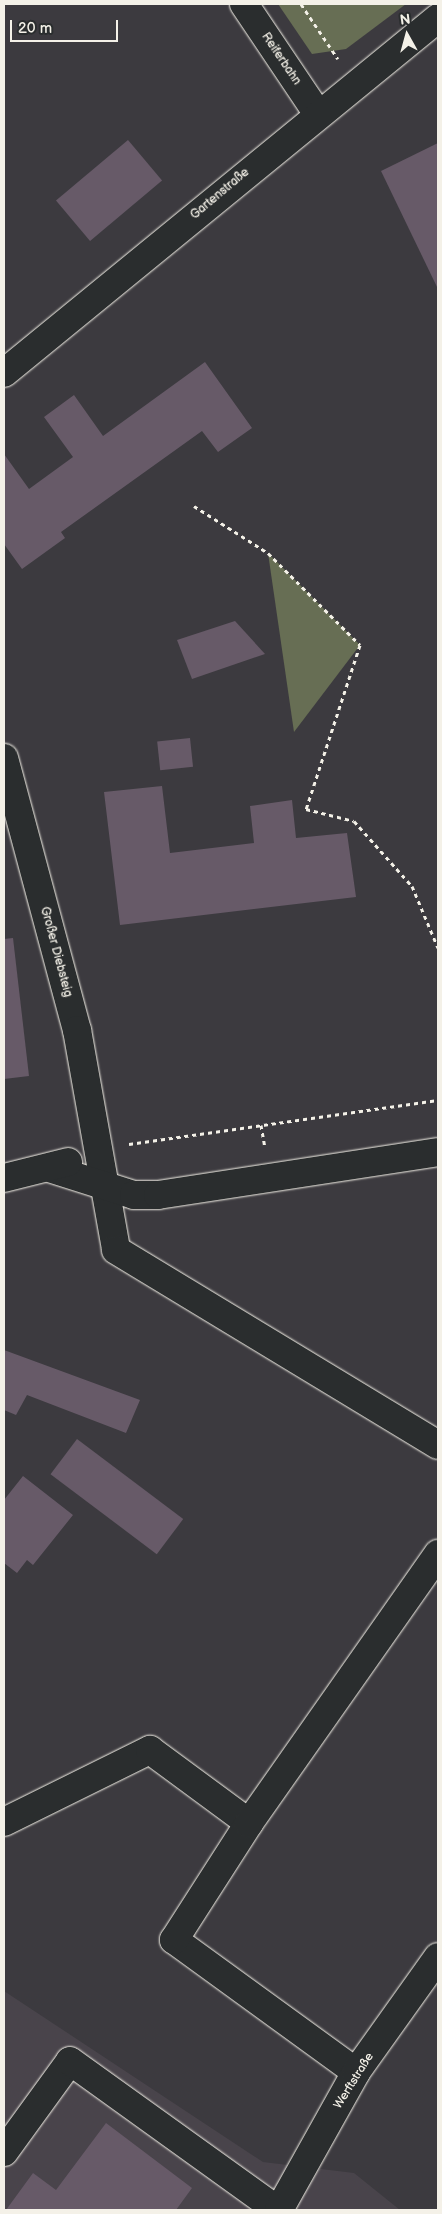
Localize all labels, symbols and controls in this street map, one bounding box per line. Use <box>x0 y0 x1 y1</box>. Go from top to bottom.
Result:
scale bar <box>12 10 120 42</box>
north arrow <box>382 10 432 60</box>
text: N <box>399 11 411 29</box>
text: 20 m <box>18 19 52 38</box>
street label: Reiferbahn <box>258 30 304 88</box>
street label: Gartenstraße <box>188 165 252 223</box>
street label: Großer Diebsteig <box>37 905 75 999</box>
street label: Werftstraße <box>331 2050 377 2112</box>

